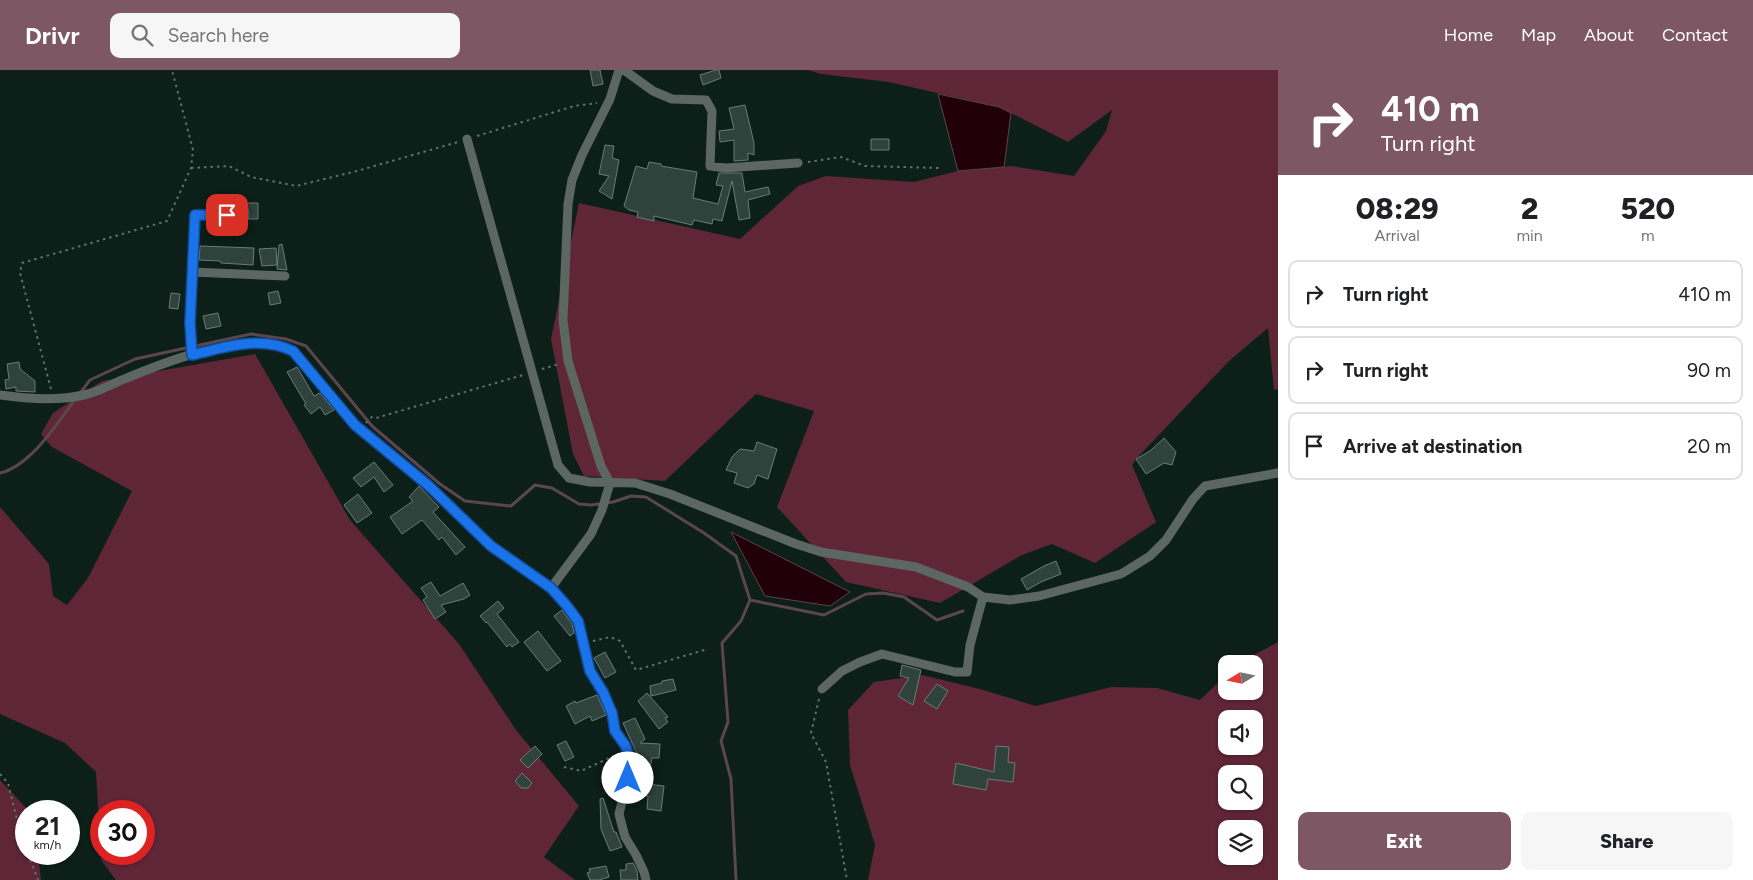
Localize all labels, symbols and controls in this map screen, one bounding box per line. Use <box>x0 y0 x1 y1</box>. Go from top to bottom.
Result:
search box <box>110 13 460 58</box>
text: Drivr <box>25 21 80 50</box>
icon: search <box>128 21 156 49</box>
text: Search here <box>168 24 269 47</box>
text: Home <box>1444 24 1493 46</box>
text: Map <box>1521 24 1556 46</box>
text: About <box>1584 24 1634 46</box>
text: Contact <box>1662 24 1728 46</box>
text: 410 m <box>1381 88 1479 130</box>
icon: right <box>1298 90 1363 155</box>
text: Turn right <box>1381 130 1476 157</box>
text: 08:29 <box>1356 190 1439 227</box>
text: 2 <box>1521 190 1538 227</box>
text: 520 <box>1620 190 1675 227</box>
pin <box>206 194 248 236</box>
icon: arrive <box>213 201 241 229</box>
text: Arrival <box>1375 226 1420 245</box>
text: min <box>1516 226 1543 245</box>
text: m <box>1641 226 1655 245</box>
icon: right <box>1300 280 1328 308</box>
text: Turn right <box>1343 283 1429 306</box>
text: 410 m <box>1678 283 1731 306</box>
icon: right <box>1300 356 1328 384</box>
text: Turn right <box>1343 359 1429 382</box>
text: 90 m <box>1687 359 1731 382</box>
icon: arrive <box>1300 432 1328 460</box>
text: Arrive at destination <box>1343 435 1522 458</box>
text: 20 m <box>1687 435 1731 458</box>
north arrow <box>1218 655 1262 700</box>
map controls <box>1218 655 1263 865</box>
button: sound <box>1218 710 1263 755</box>
position arrow <box>601 751 653 803</box>
button: search <box>1218 765 1263 810</box>
speed limit sign: 30 <box>90 800 155 865</box>
text: 21 <box>35 811 60 841</box>
button: Exit <box>1298 812 1511 870</box>
button: Share <box>1521 812 1733 870</box>
button: layers <box>1218 820 1263 865</box>
text: km/h <box>34 838 61 852</box>

